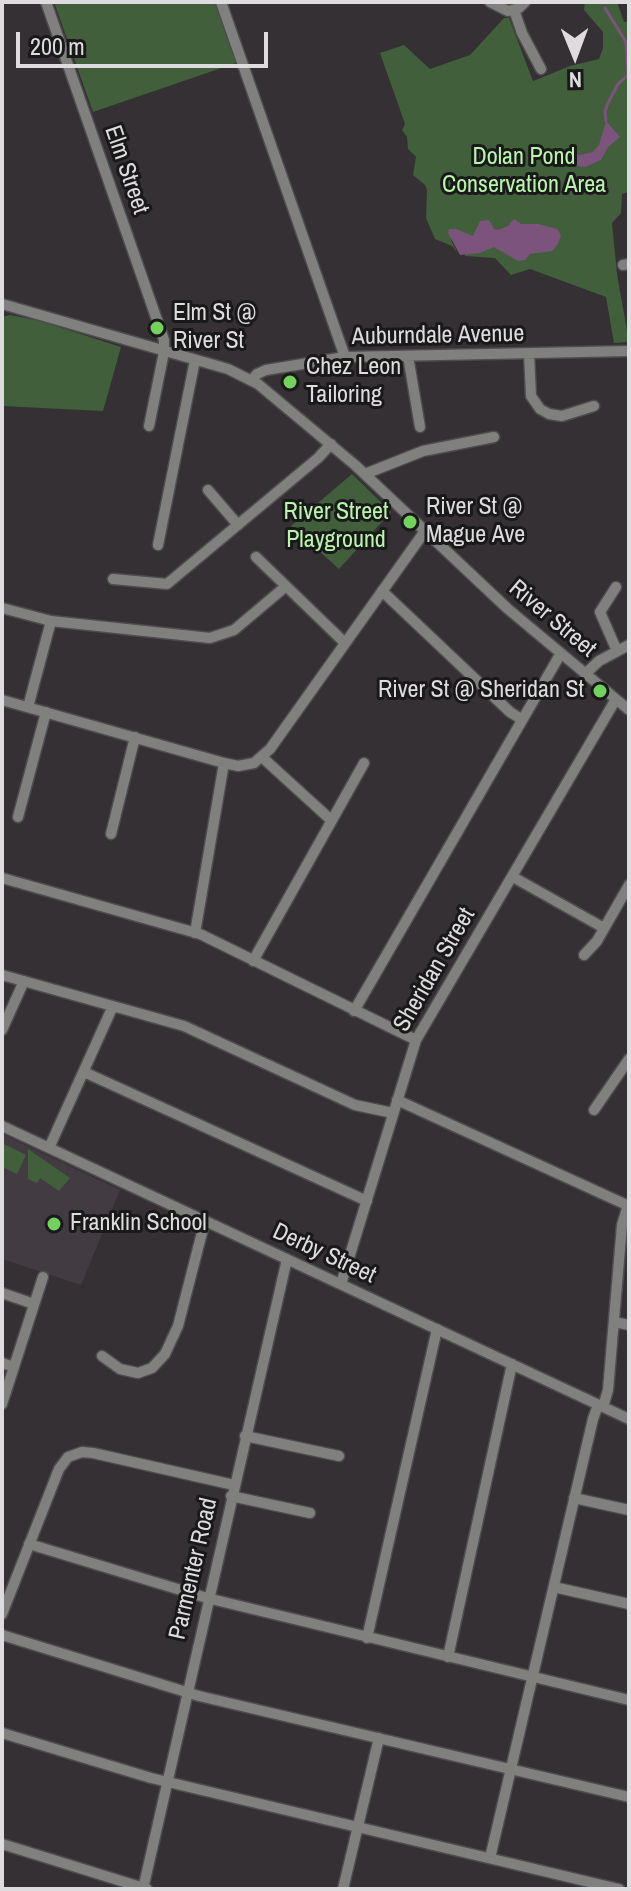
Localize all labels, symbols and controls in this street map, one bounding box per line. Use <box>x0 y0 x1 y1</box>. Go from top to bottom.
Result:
scale bar <box>20 16 272 66</box>
north arrow <box>535 16 615 96</box>
text: 200 m <box>30 30 85 62</box>
text: N <box>569 65 582 95</box>
street label: Elm Street <box>97 122 155 218</box>
park label: Dolan Pond Conservation Area <box>442 144 606 200</box>
place label: Elm St @ River St <box>173 300 256 356</box>
marker: Elm St @ River St <box>148 319 166 337</box>
street label: Auburndale Avenue <box>351 320 525 352</box>
place label: Chez Leon Tailoring <box>306 354 401 410</box>
marker: Chez Leon Tailoring <box>281 373 299 391</box>
place label: River St @ Mague Ave <box>426 494 525 550</box>
park label: River Street Playground <box>284 499 388 555</box>
marker: River St @ Mague Ave <box>401 513 419 531</box>
street label: River Street <box>503 574 601 664</box>
place label: River St @ Sheridan St <box>378 677 584 705</box>
marker: River St @ Sheridan St <box>591 682 609 700</box>
street label: Sheridan Street <box>388 903 482 1037</box>
place label: Franklin School <box>70 1210 207 1238</box>
marker: Franklin School <box>45 1215 63 1233</box>
street label: Derby Street <box>268 1218 380 1290</box>
street label: Parmenter Road <box>164 1495 224 1643</box>

